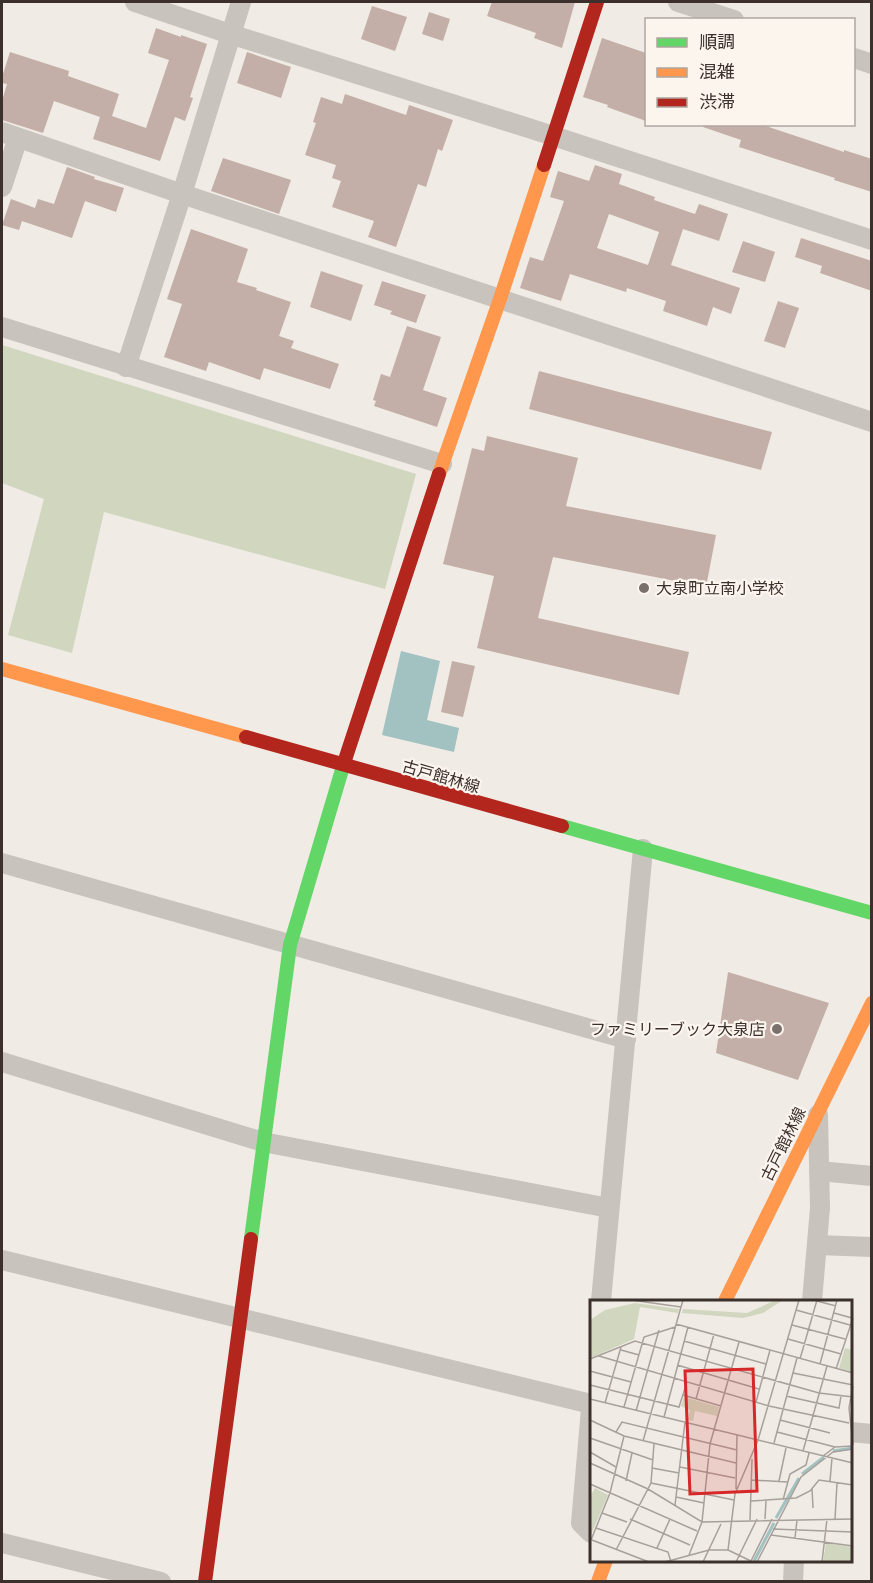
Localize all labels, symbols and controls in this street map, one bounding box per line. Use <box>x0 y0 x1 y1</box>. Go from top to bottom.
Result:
legend <box>645 18 855 126</box>
text: 順調 <box>699 31 735 52</box>
text: 混雑 <box>699 61 735 82</box>
text: 渋滞 <box>699 91 735 112</box>
place label: 大泉町立南小学校 <box>656 579 784 598</box>
marker: 大泉町立南小学校 <box>637 581 651 595</box>
street label: 古戸館林線 <box>400 756 482 797</box>
place label: ファミリーブック大泉店 <box>590 1020 765 1039</box>
marker: ファミリーブック大泉店 <box>770 1022 784 1036</box>
street label: 古戸館林線 <box>757 1104 810 1184</box>
inset map <box>590 1300 852 1562</box>

